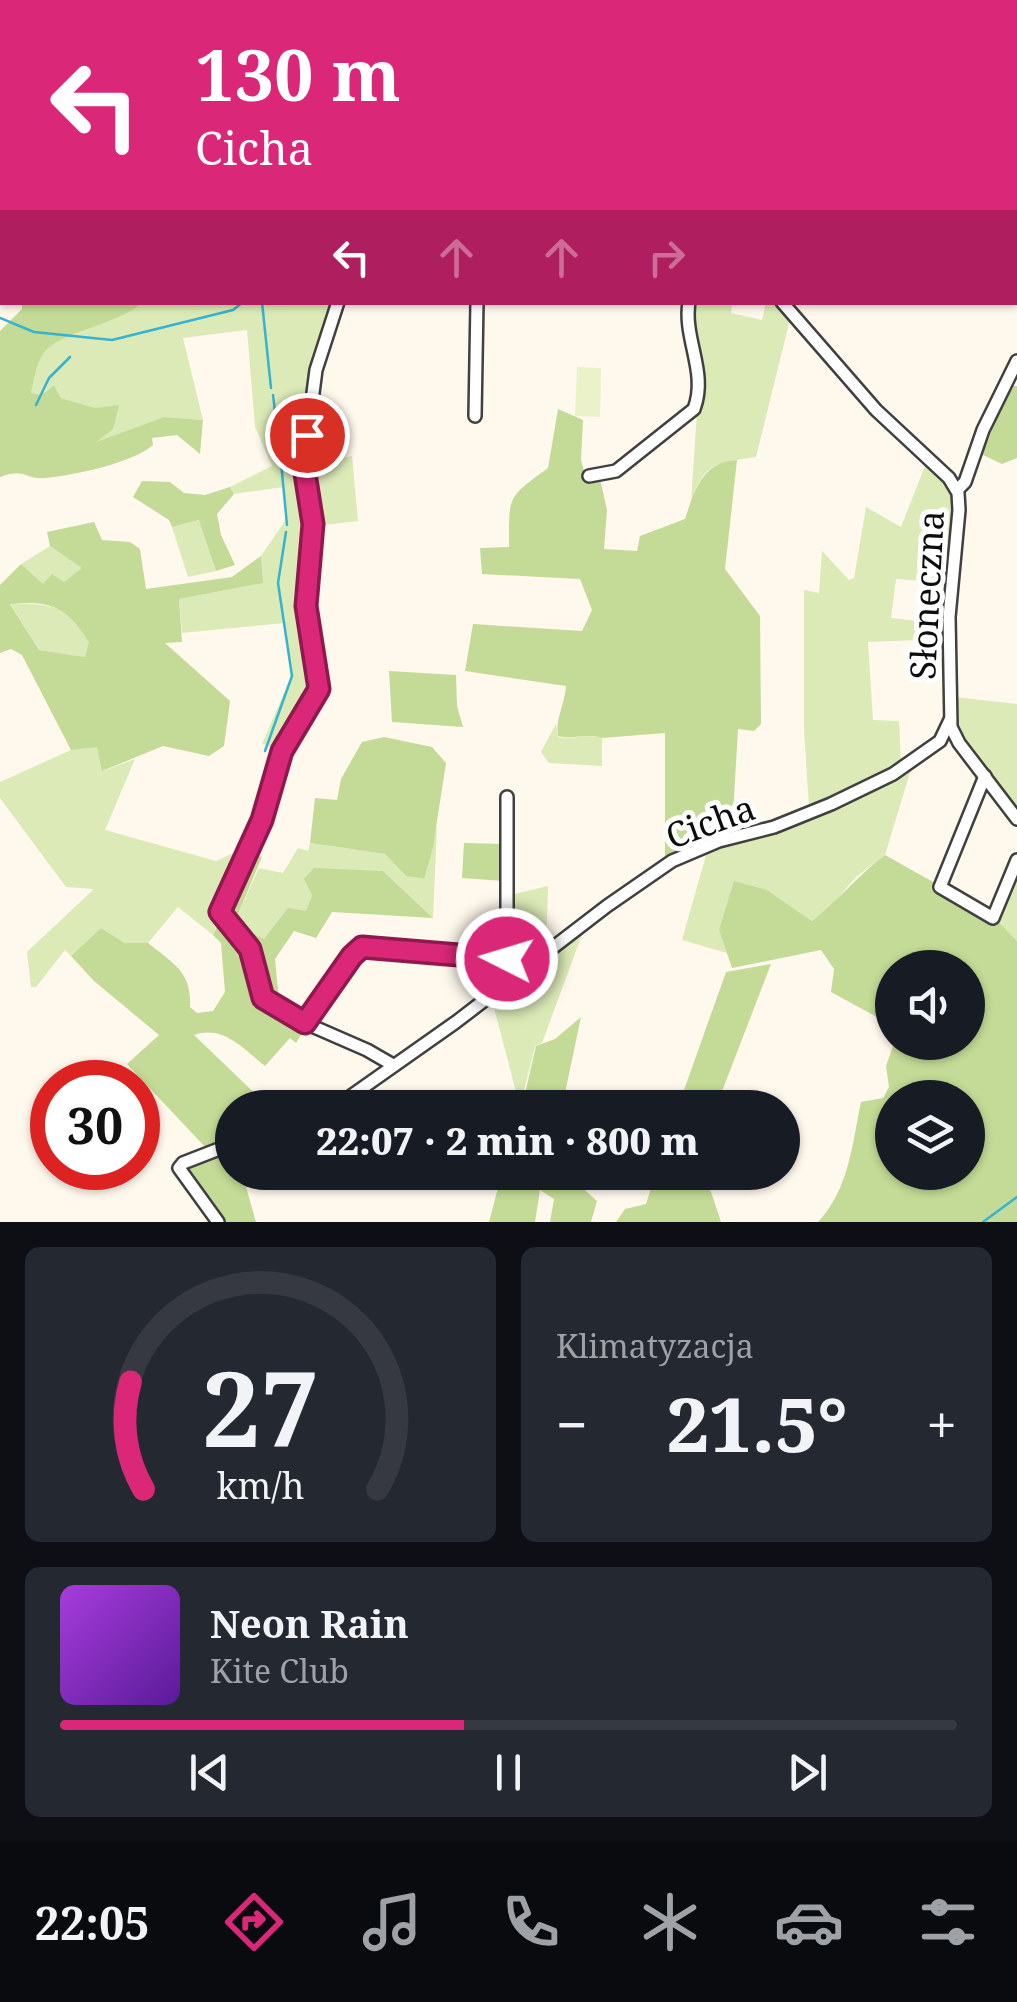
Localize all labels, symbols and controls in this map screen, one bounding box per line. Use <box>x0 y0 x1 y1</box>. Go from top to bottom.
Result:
text: 130 m <box>195 26 401 122</box>
icon: left <box>30 40 160 170</box>
text: Cicha <box>195 117 313 178</box>
icon: left <box>324 230 379 285</box>
icon: ahead <box>429 230 484 285</box>
icon: ahead <box>534 230 589 285</box>
icon: right <box>639 230 694 285</box>
pin <box>265 393 350 478</box>
icon: arrive <box>280 408 335 463</box>
street label: Słoneczna <box>898 509 954 681</box>
street label: Cicha <box>659 783 761 859</box>
position arrow <box>455 907 559 1011</box>
map controls <box>875 950 985 1190</box>
button: sound <box>875 950 985 1060</box>
speed limit sign: 30 <box>30 1060 160 1190</box>
button: layers <box>875 1080 985 1190</box>
text: 22:07 · 2 min · 800 m <box>316 1114 699 1166</box>
text: Klimatyzacja <box>556 1324 754 1367</box>
text: 27 <box>202 1336 319 1477</box>
text: 21.5° <box>667 1372 848 1474</box>
text: − <box>556 1386 588 1461</box>
text: + <box>926 1386 957 1461</box>
text: km/h <box>217 1461 304 1509</box>
text: Neon Rain <box>210 1597 409 1649</box>
text: Kite Club <box>210 1649 349 1692</box>
icon: previous <box>182 1745 237 1800</box>
icon: pause <box>481 1745 536 1800</box>
icon: next <box>780 1745 835 1800</box>
icon: directions <box>219 1887 289 1957</box>
icon: music <box>357 1887 427 1957</box>
icon: phone <box>496 1887 566 1957</box>
icon: climate <box>635 1887 705 1957</box>
icon: car <box>774 1887 844 1957</box>
icon: filters <box>913 1887 983 1957</box>
text: 22:05 <box>34 1892 150 1953</box>

